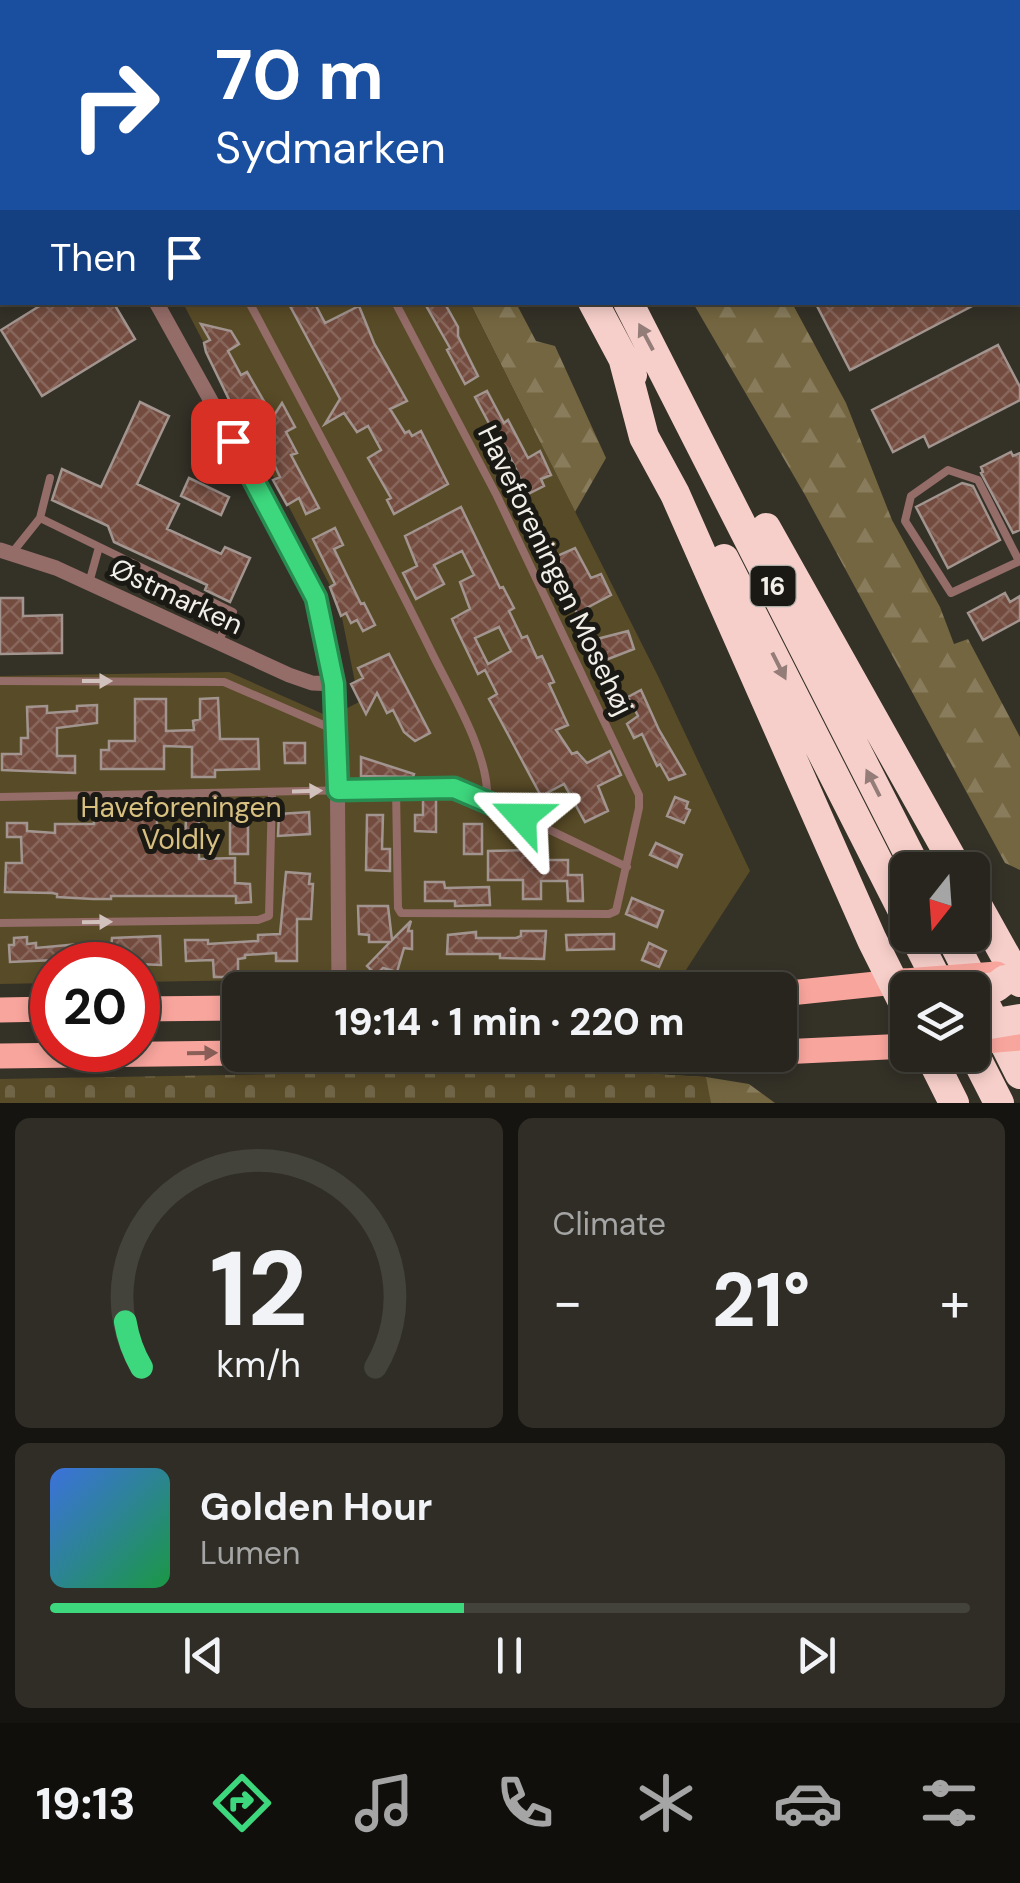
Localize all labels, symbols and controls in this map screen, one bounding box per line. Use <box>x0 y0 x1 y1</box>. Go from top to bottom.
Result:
text: 70 m <box>215 30 384 121</box>
icon: right <box>50 40 180 170</box>
text: Sydmarken <box>215 118 446 177</box>
icon: arrive <box>157 230 212 285</box>
text: Then <box>50 233 137 283</box>
one-way arrow <box>638 323 655 352</box>
pin <box>191 399 276 484</box>
icon: arrive <box>206 414 261 469</box>
street label: Haveforeningen Mosehøj <box>469 419 642 721</box>
street label: Østmarken <box>105 550 249 643</box>
road number: 16 <box>750 566 796 606</box>
one-way arrow <box>770 652 787 681</box>
one-way arrow <box>82 673 114 689</box>
position arrow <box>470 765 574 869</box>
one-way arrow <box>865 768 882 797</box>
one-way arrow <box>292 783 324 799</box>
park label: Haveforeningen Voldly <box>81 789 281 858</box>
north arrow <box>890 852 990 952</box>
map controls <box>890 852 990 1072</box>
one-way arrow <box>82 914 114 930</box>
speed limit sign: 20 <box>30 942 160 1072</box>
button: layers <box>890 972 990 1072</box>
text: 19:14 · 1 min · 220 m <box>334 997 685 1047</box>
one-way arrow <box>187 1045 219 1061</box>
text: Climate <box>553 1203 666 1245</box>
text: 12 <box>210 1222 308 1357</box>
text: 21° <box>712 1252 810 1349</box>
text: − <box>553 1266 583 1338</box>
text: + <box>940 1266 970 1338</box>
text: km/h <box>217 1342 301 1388</box>
text: Golden Hour <box>200 1482 432 1532</box>
text: Lumen <box>200 1532 300 1574</box>
icon: previous <box>176 1628 231 1683</box>
icon: pause <box>482 1628 537 1683</box>
icon: next <box>789 1628 844 1683</box>
icon: directions <box>207 1768 277 1838</box>
icon: music <box>349 1768 419 1838</box>
icon: phone <box>490 1768 560 1838</box>
icon: climate <box>631 1768 701 1838</box>
icon: car <box>773 1768 843 1838</box>
icon: filters <box>914 1768 984 1838</box>
text: 19:13 <box>36 1774 136 1833</box>

